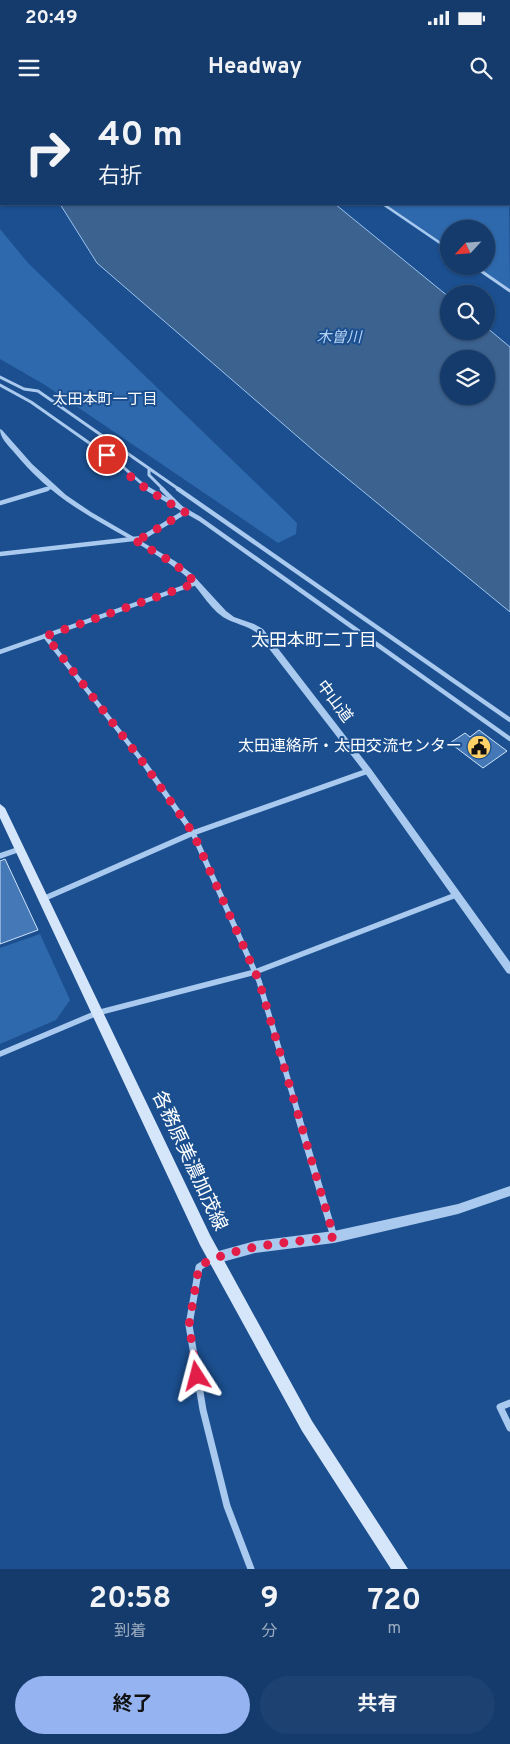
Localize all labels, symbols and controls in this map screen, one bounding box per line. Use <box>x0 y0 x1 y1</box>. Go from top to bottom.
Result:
text: 20:49 <box>25 6 78 30</box>
icon: menu <box>15 54 43 82</box>
text: Headway <box>208 54 302 81</box>
icon: search <box>467 54 495 82</box>
text: 40 m <box>98 114 183 158</box>
icon: right <box>15 120 80 185</box>
text: 右折 <box>98 164 142 191</box>
north arrow <box>440 220 495 275</box>
map controls <box>440 220 495 405</box>
button: search <box>440 285 495 340</box>
water label: 木曽川 <box>316 329 363 348</box>
button: layers <box>440 350 495 405</box>
district label: 太田本町一丁目 <box>52 391 158 410</box>
pin <box>86 434 128 476</box>
icon: arrive <box>93 441 121 469</box>
district label: 太田本町二丁目 <box>251 630 377 653</box>
street label: 中山道 <box>312 677 356 727</box>
public building icon: 太田連絡所・太田交流センター <box>466 734 492 760</box>
place label: 太田連絡所・太田交流センター <box>238 737 462 757</box>
street label: 各務原美濃加茂線 <box>146 1087 232 1235</box>
position arrow <box>170 1349 222 1401</box>
text: 20:58 <box>89 1581 171 1618</box>
text: 9 <box>260 1581 279 1618</box>
text: 720 <box>367 1583 421 1620</box>
text: m <box>388 1619 401 1639</box>
text: 到着 <box>114 1622 146 1642</box>
text: 分 <box>261 1622 277 1642</box>
button: 終了 <box>15 1676 250 1734</box>
button: 共有 <box>260 1676 495 1734</box>

